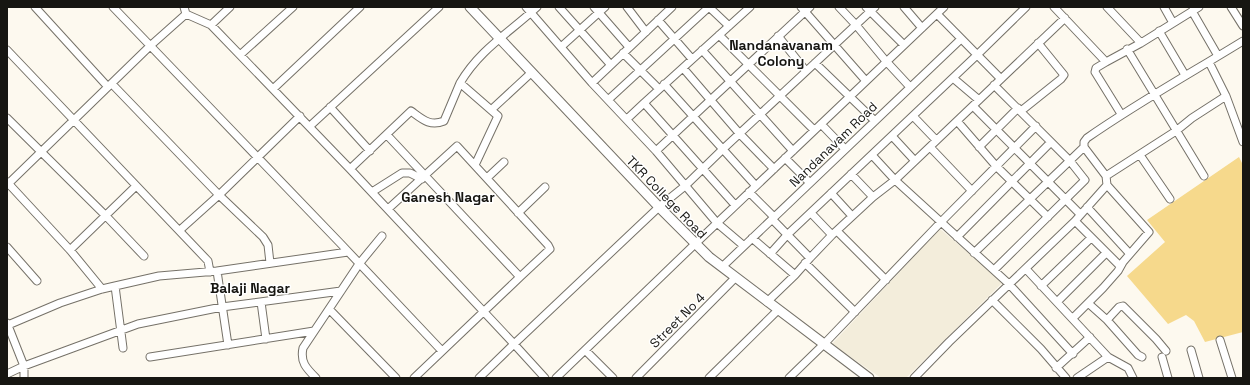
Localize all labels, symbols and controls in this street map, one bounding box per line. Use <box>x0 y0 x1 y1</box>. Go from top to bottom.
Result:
district label: Nandanavanam Colony <box>729 36 833 70</box>
street label: Nandanavam Road <box>786 98 881 191</box>
street label: TKR College Road <box>623 152 711 242</box>
district label: Ganesh Nagar <box>401 188 495 206</box>
district label: Balaji Nagar <box>210 279 291 297</box>
street label: Street No 4 <box>646 289 709 352</box>

